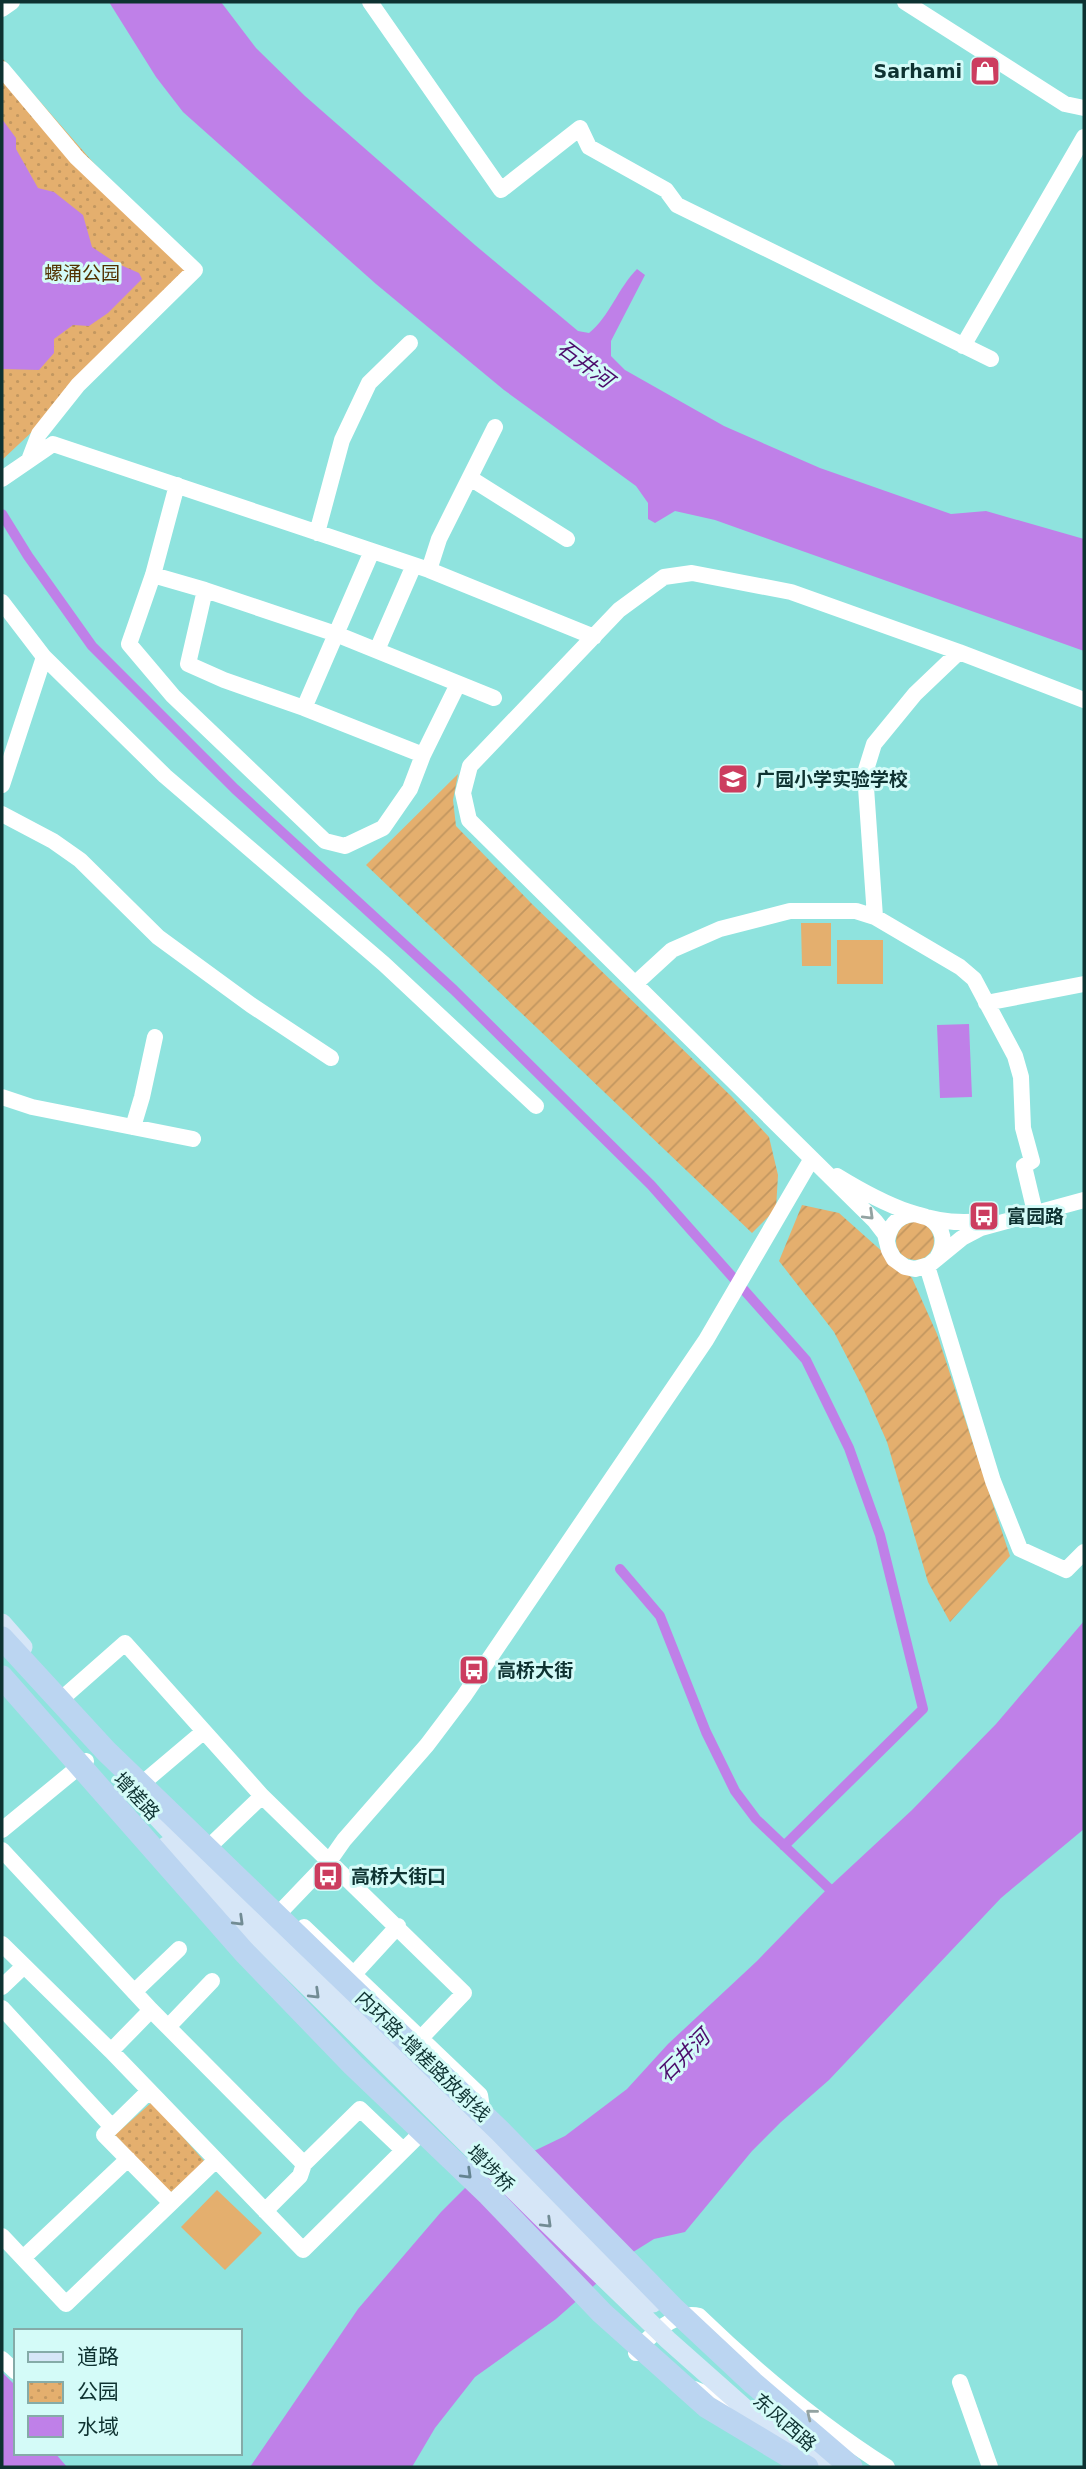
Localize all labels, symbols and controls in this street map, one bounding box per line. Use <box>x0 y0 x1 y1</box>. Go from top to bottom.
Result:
shop icon: Sarhami <box>968 54 1002 88</box>
place label: Sarhami <box>873 60 962 82</box>
park label: 螺涌公园 <box>44 262 120 284</box>
water label: 石井河 <box>553 335 621 395</box>
school or university icon: 广园小学实验学校 <box>716 762 750 796</box>
place label: 广园小学实验学校 <box>756 768 908 790</box>
bus stop icon: 富园路 <box>967 1199 1001 1233</box>
place label: 富园路 <box>1007 1205 1064 1227</box>
one-way arrow <box>861 1207 874 1220</box>
bus stop icon: 高桥大街 <box>457 1653 491 1687</box>
place label: 高桥大街 <box>497 1659 573 1681</box>
street label: 增槎路 <box>110 1768 164 1824</box>
bus stop icon: 高桥大街口 <box>311 1859 345 1893</box>
place label: 高桥大街口 <box>351 1865 446 1887</box>
one-way arrow <box>231 1912 244 1925</box>
one-way arrow <box>307 1986 320 1999</box>
street label: 内环路-增槎路放射线 <box>351 1986 495 2126</box>
water label: 石井河 <box>653 2022 718 2087</box>
street label: 增埗桥 <box>463 2140 519 2196</box>
one-way arrow <box>459 2165 472 2178</box>
one-way arrow <box>539 2215 552 2228</box>
legend <box>14 2329 242 2455</box>
text: 道路 <box>77 2345 119 2369</box>
text: 公园 <box>77 2380 119 2404</box>
street label: 东风西路 <box>749 2389 821 2455</box>
one-way arrow <box>806 2410 819 2422</box>
text: 水域 <box>77 2415 119 2439</box>

